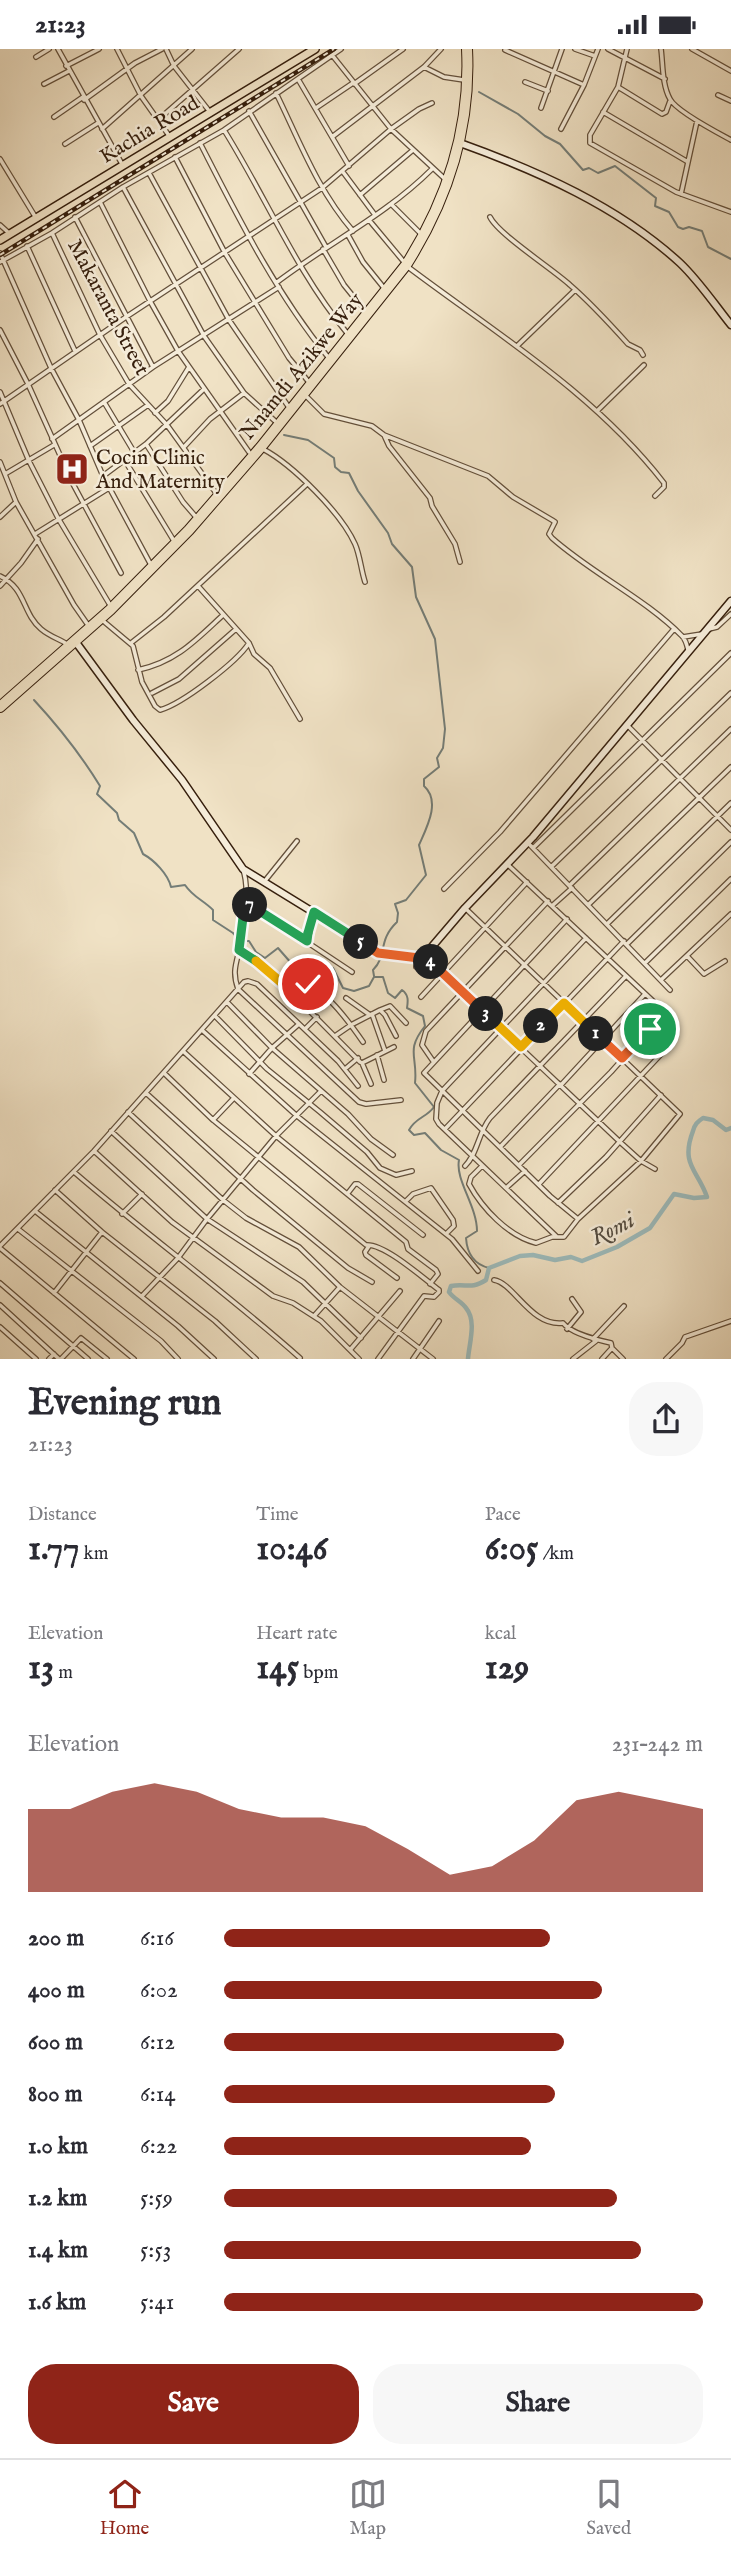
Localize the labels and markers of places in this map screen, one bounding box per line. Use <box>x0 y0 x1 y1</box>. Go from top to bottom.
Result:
place label: Cocin Clinic And Maternity <box>95 445 225 496</box>
hospital icon: Cocin Clinic And Maternity <box>53 450 91 488</box>
pin: 7 <box>232 887 268 923</box>
pin: 5 <box>344 925 378 959</box>
pin: 4 <box>414 944 448 979</box>
pin <box>278 954 338 1014</box>
pin: 3 <box>468 997 504 1031</box>
pin <box>620 999 680 1059</box>
pin: 2 <box>524 1009 558 1044</box>
pin: 1 <box>578 1017 614 1051</box>

